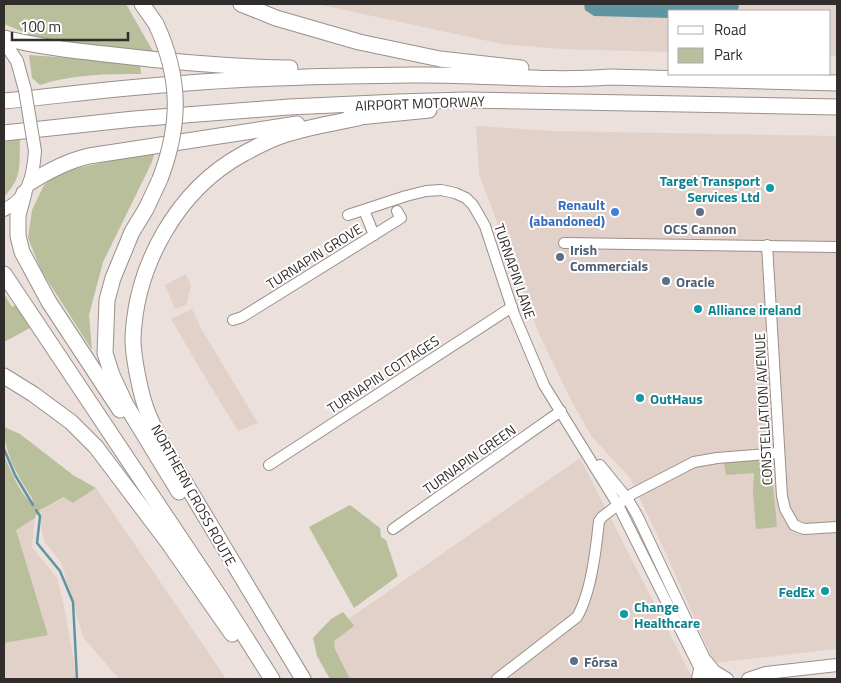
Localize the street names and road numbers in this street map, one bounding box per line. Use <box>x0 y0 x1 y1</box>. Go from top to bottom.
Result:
street label: AIRPORT MOTORWAY <box>355 90 486 116</box>
street label: TURNAPIN GROVE <box>262 218 366 294</box>
street label: TURNAPIN LANE <box>489 221 541 322</box>
street label: TURNAPIN COTTAGES <box>323 330 443 418</box>
street label: CONSTELLATION AVENUE <box>749 332 777 486</box>
street label: TURNAPIN GREEN <box>418 419 520 499</box>
street label: NORTHERN CROSS ROUTE <box>146 421 242 570</box>

